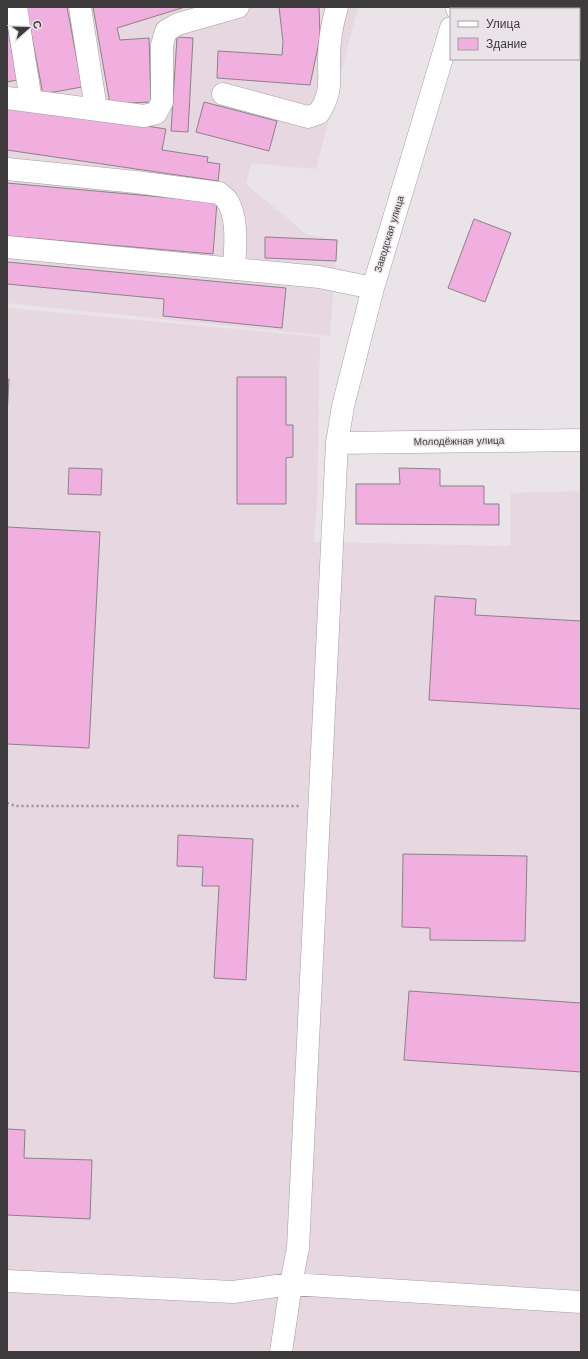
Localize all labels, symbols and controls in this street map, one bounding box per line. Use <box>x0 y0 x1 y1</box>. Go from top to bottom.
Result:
north arrow <box>8 8 48 48</box>
legend <box>450 8 580 60</box>
text: Улица <box>486 17 520 31</box>
text: С <box>29 19 44 31</box>
text: Здание <box>486 37 527 51</box>
street label: Заводская улица <box>372 194 406 274</box>
street label: Молодёжная улица <box>414 435 505 447</box>

